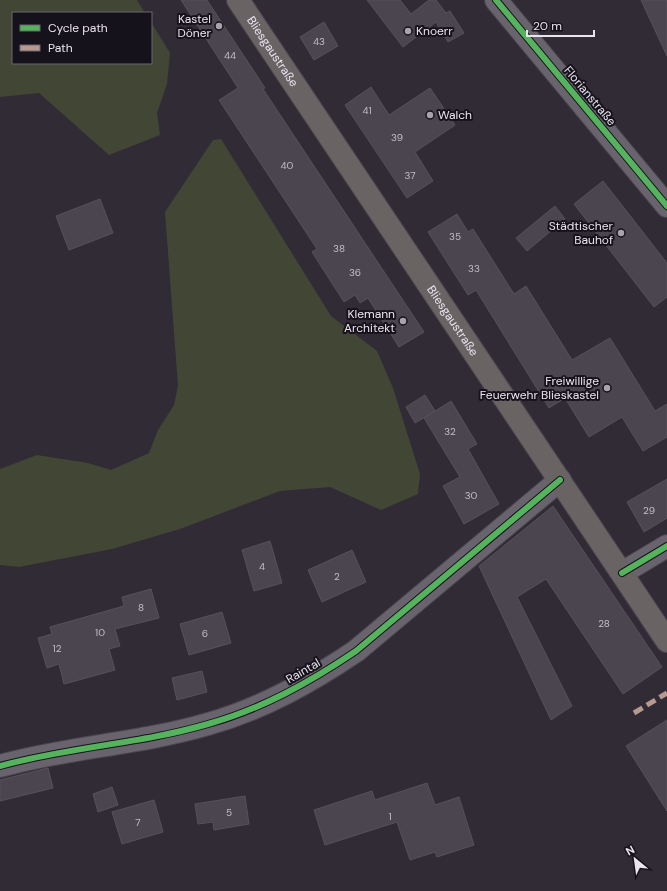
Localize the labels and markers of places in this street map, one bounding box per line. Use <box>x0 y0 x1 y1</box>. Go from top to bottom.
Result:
place label: Kastel Döner <box>177 11 212 41</box>
marker: Kastel Döner <box>214 21 224 31</box>
place label: Knoerr <box>416 23 453 39</box>
marker: Knoerr <box>403 26 413 36</box>
place label: Walch <box>438 107 472 123</box>
marker: Walch <box>425 110 435 120</box>
place label: Städtischer Bauhof <box>549 218 614 248</box>
marker: Städtischer Bauhof <box>616 228 626 238</box>
place label: Klemann Architekt <box>344 306 395 336</box>
marker: Klemann Architekt <box>398 316 408 326</box>
place label: Freiwillige Feuerwehr Blieskastel <box>480 373 599 403</box>
marker: Freiwillige Feuerwehr Blieskastel <box>602 383 612 393</box>

